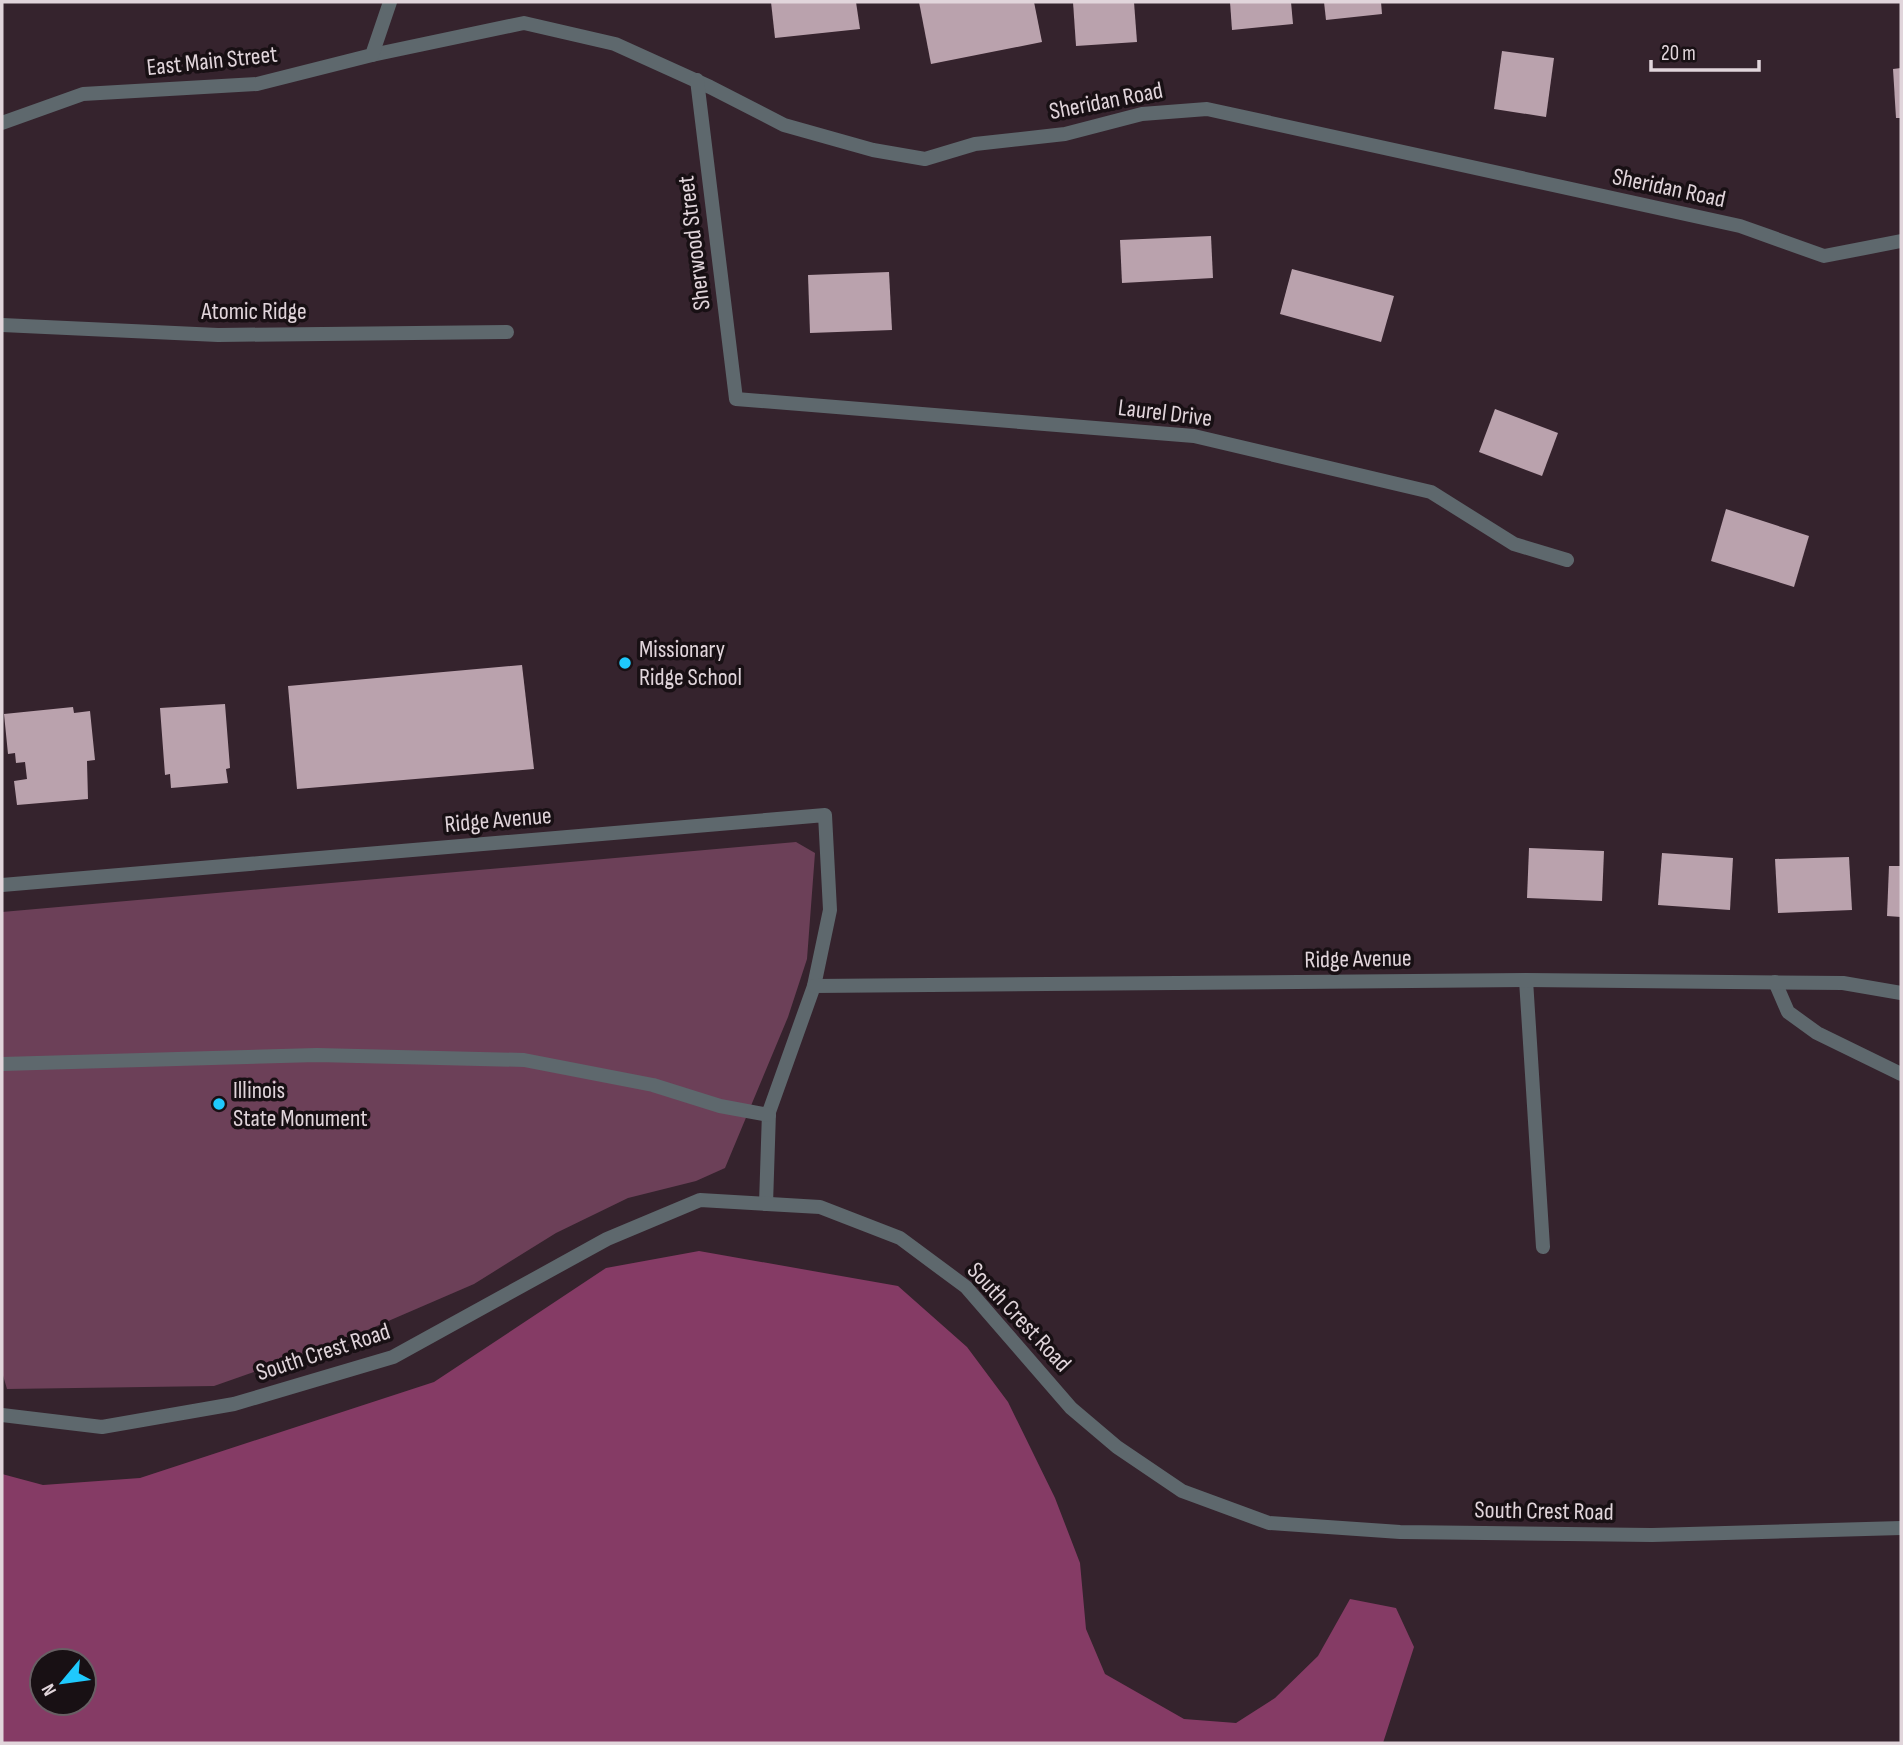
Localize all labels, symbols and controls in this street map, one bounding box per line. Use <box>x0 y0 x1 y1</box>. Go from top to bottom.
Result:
scale bar <box>1651 28 1759 72</box>
street label: East Main Street <box>145 40 279 82</box>
text: 20 m <box>1661 41 1696 66</box>
street label: Sheridan Road <box>1047 76 1165 126</box>
street label: Sheridan Road <box>1610 162 1728 214</box>
street label: Sherwood Street <box>671 174 717 312</box>
street label: Atomic Ridge <box>200 297 307 326</box>
street label: Laurel Drive <box>1116 393 1214 433</box>
place label: Missionary Ridge School <box>639 635 742 692</box>
marker: Missionary Ridge School <box>617 655 633 671</box>
street label: Ridge Avenue <box>443 801 553 839</box>
street label: Ridge Avenue <box>1304 944 1412 974</box>
place label: Illinois State Monument <box>233 1076 368 1133</box>
marker: Illinois State Monument <box>211 1096 227 1112</box>
street label: South Crest Road <box>961 1256 1077 1378</box>
street label: South Crest Road <box>252 1317 394 1387</box>
street label: South Crest Road <box>1474 1495 1614 1527</box>
north arrow <box>28 1647 98 1717</box>
text: N <box>37 1679 62 1700</box>

